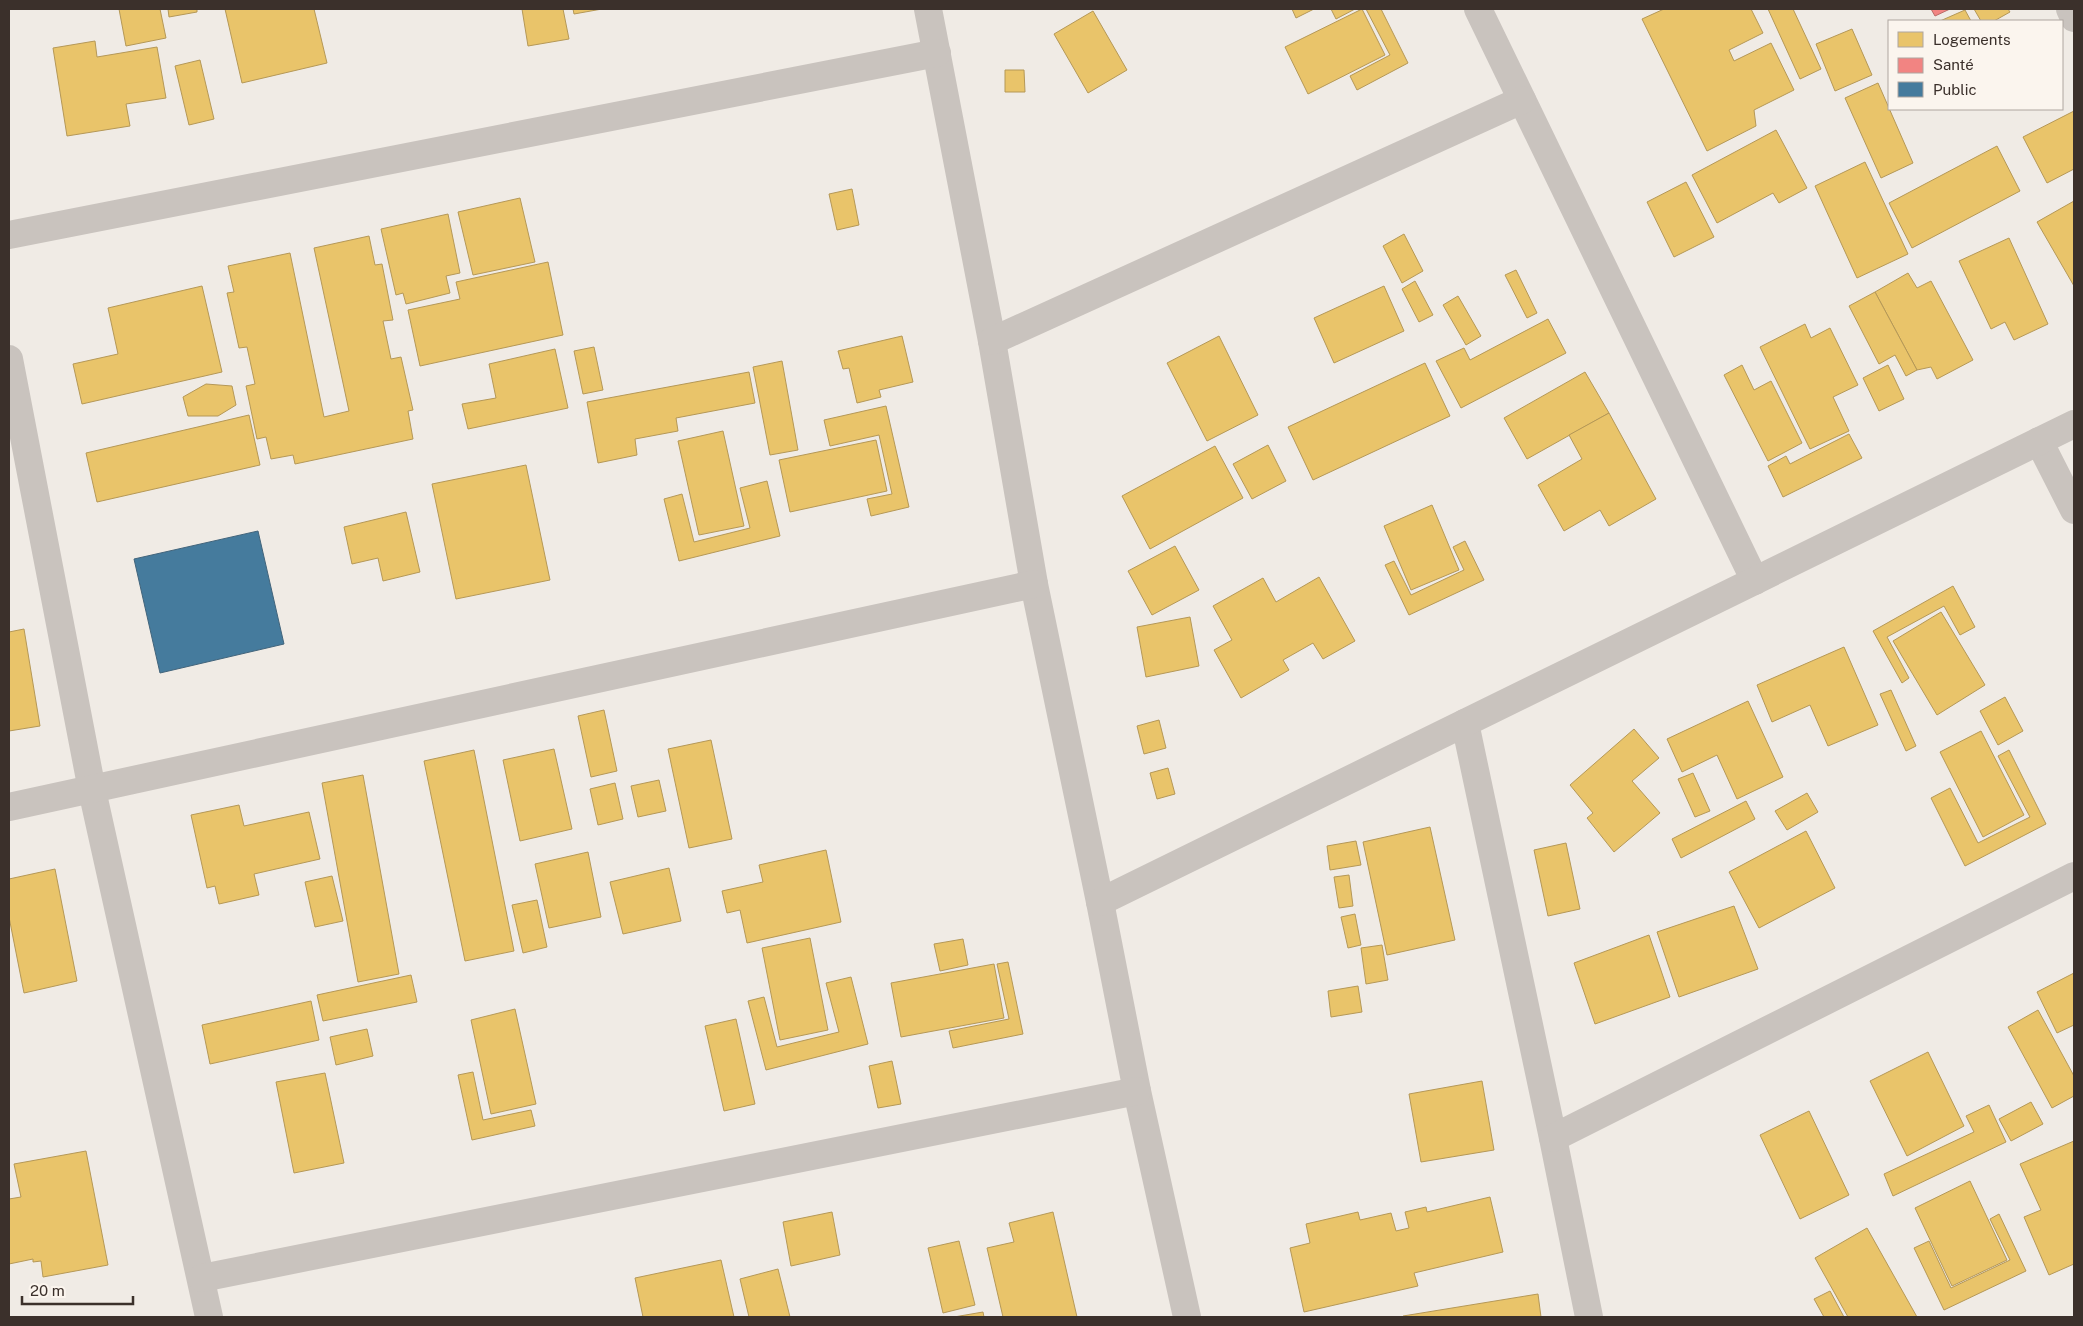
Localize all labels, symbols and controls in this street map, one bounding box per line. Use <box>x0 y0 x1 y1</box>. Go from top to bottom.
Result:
legend <box>1888 20 2063 110</box>
text: Logements <box>1933 31 2011 48</box>
text: Santé <box>1933 56 1974 73</box>
text: Public <box>1933 81 1977 98</box>
scale bar <box>22 1274 134 1306</box>
text: 20 m <box>30 1282 65 1299</box>

